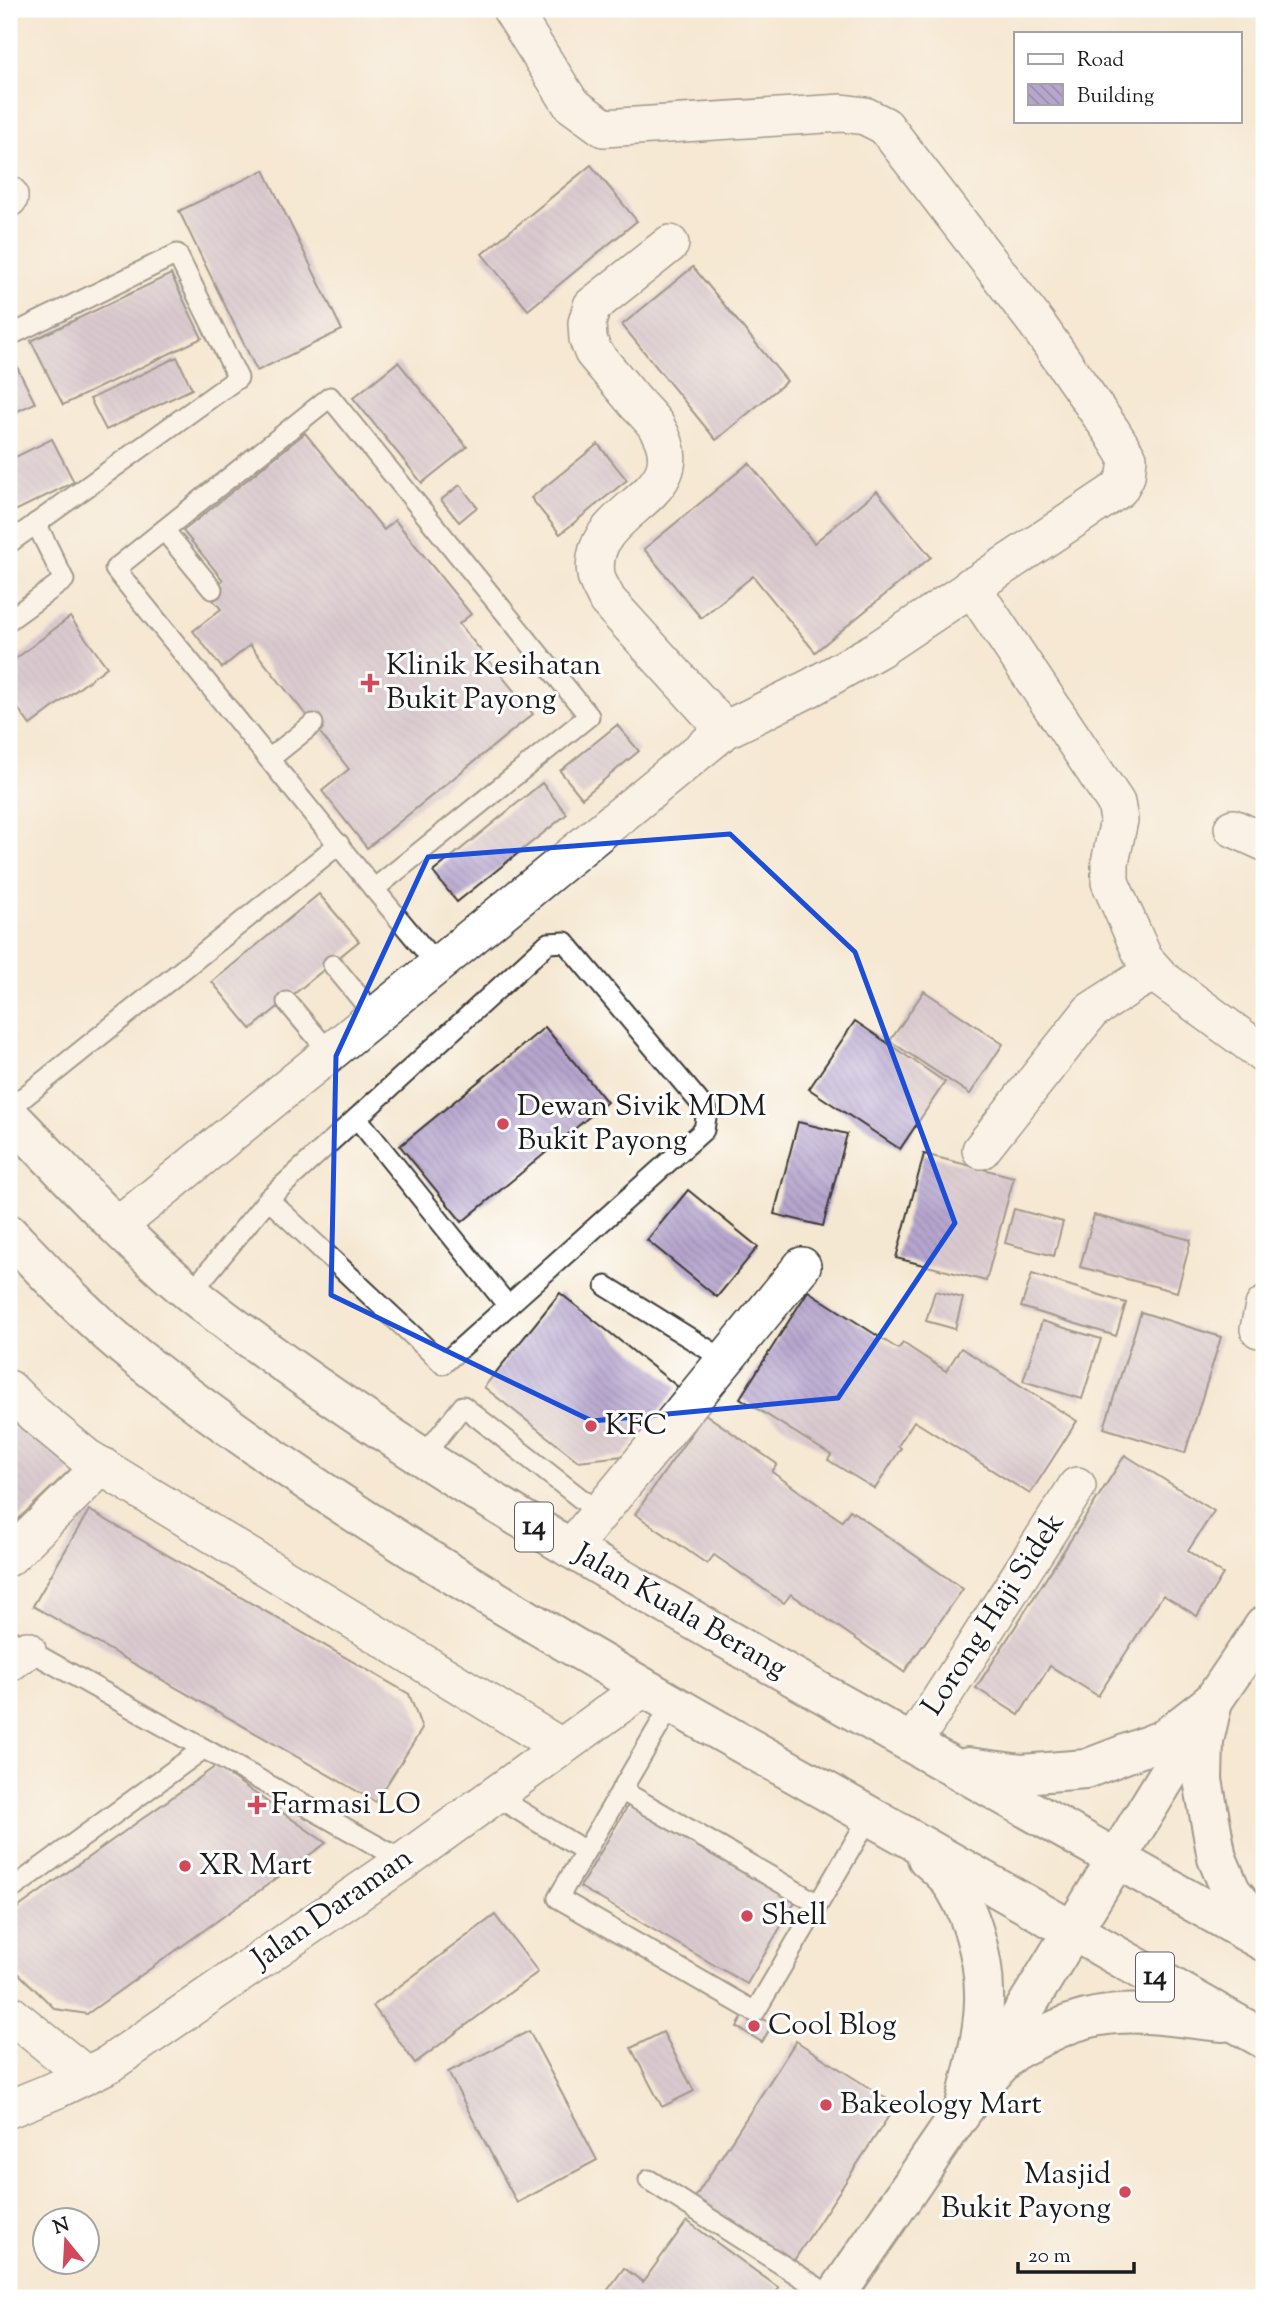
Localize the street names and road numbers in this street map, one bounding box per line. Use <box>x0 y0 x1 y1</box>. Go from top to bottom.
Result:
road number: 14 <box>515 1502 553 1552</box>
street label: Lorong Haji Sidek <box>912 1505 1076 1725</box>
street label: Jalan Kuala Berang <box>564 1533 794 1690</box>
street label: Jalan Daraman <box>242 1837 422 1982</box>
road number: 14 <box>1136 1952 1174 2002</box>

